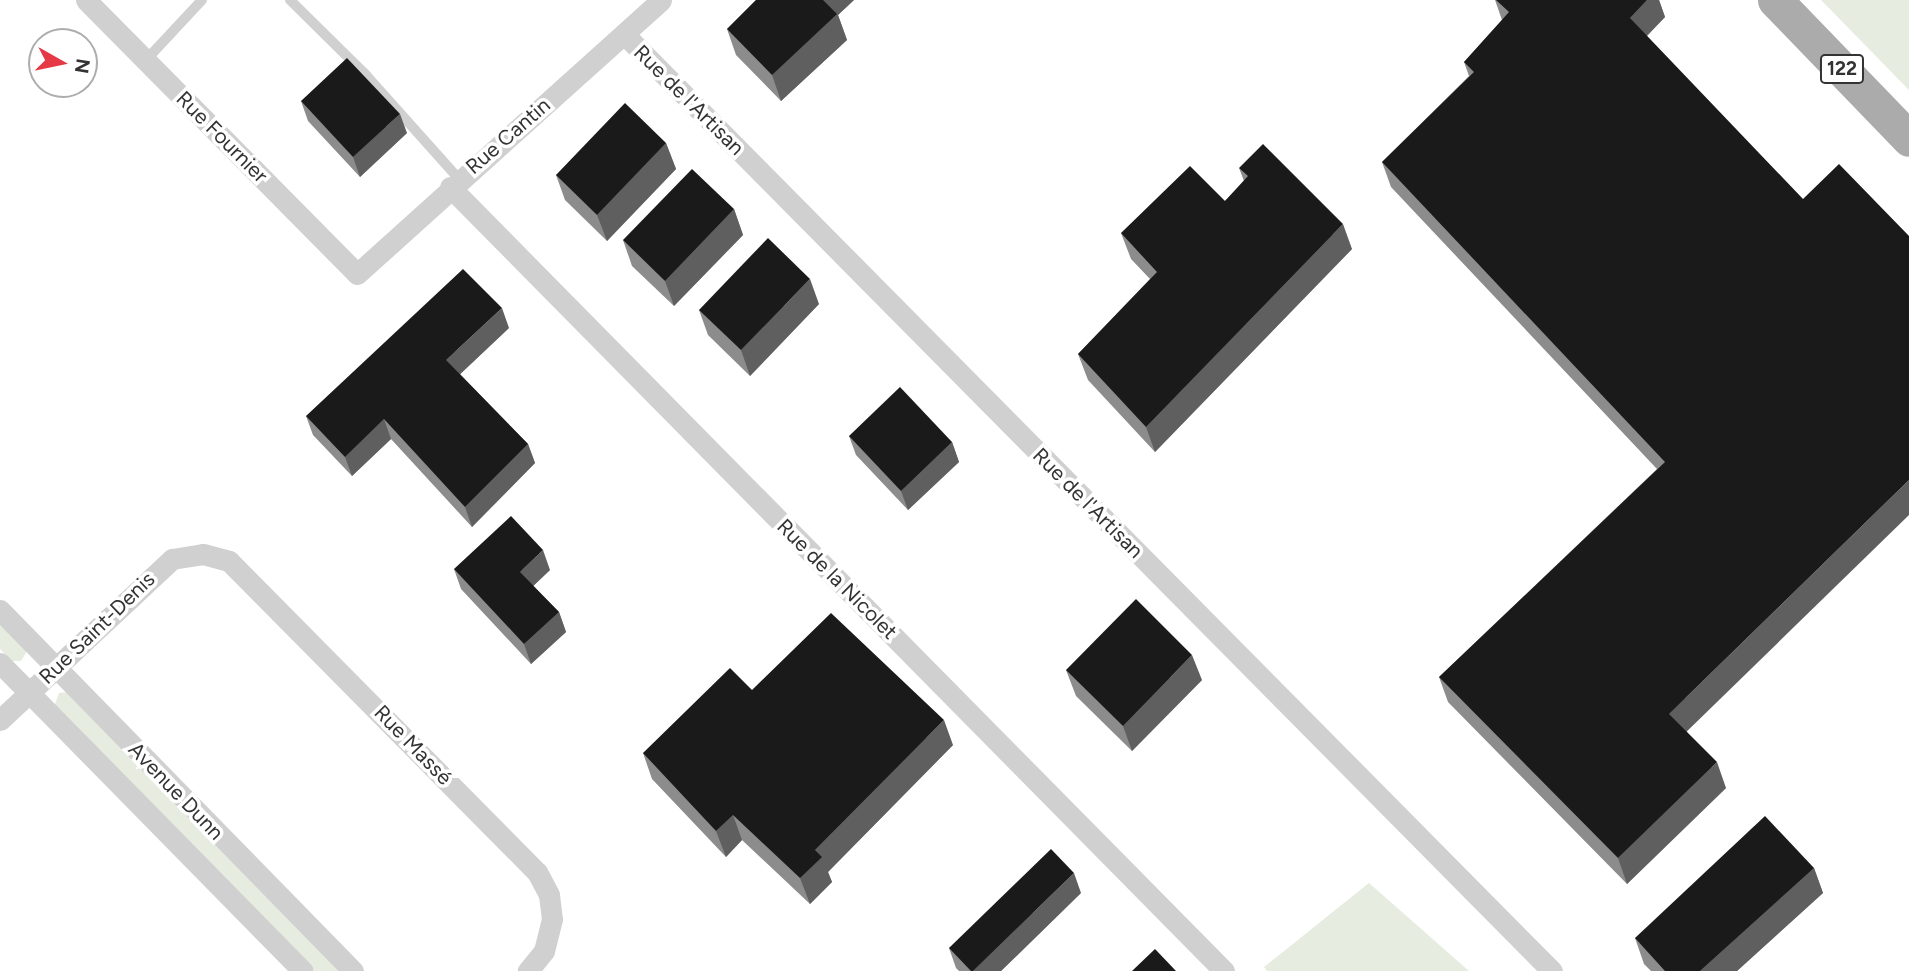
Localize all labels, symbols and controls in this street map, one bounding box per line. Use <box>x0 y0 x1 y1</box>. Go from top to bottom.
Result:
north arrow <box>28 28 98 98</box>
street label: Rue de l'Artisan <box>629 40 749 160</box>
road number: 122 <box>1819 54 1865 85</box>
text: N <box>70 57 95 75</box>
street label: Rue Fournier <box>171 86 273 188</box>
street label: Rue Cantin <box>461 93 555 179</box>
street label: Rue de l'Artisan <box>1028 443 1148 563</box>
street label: Rue de la Nicolet <box>772 514 902 644</box>
street label: Rue Saint-Denis <box>34 567 160 689</box>
street label: Rue Massé <box>369 700 457 790</box>
street label: Avenue Dunn <box>123 737 229 845</box>

